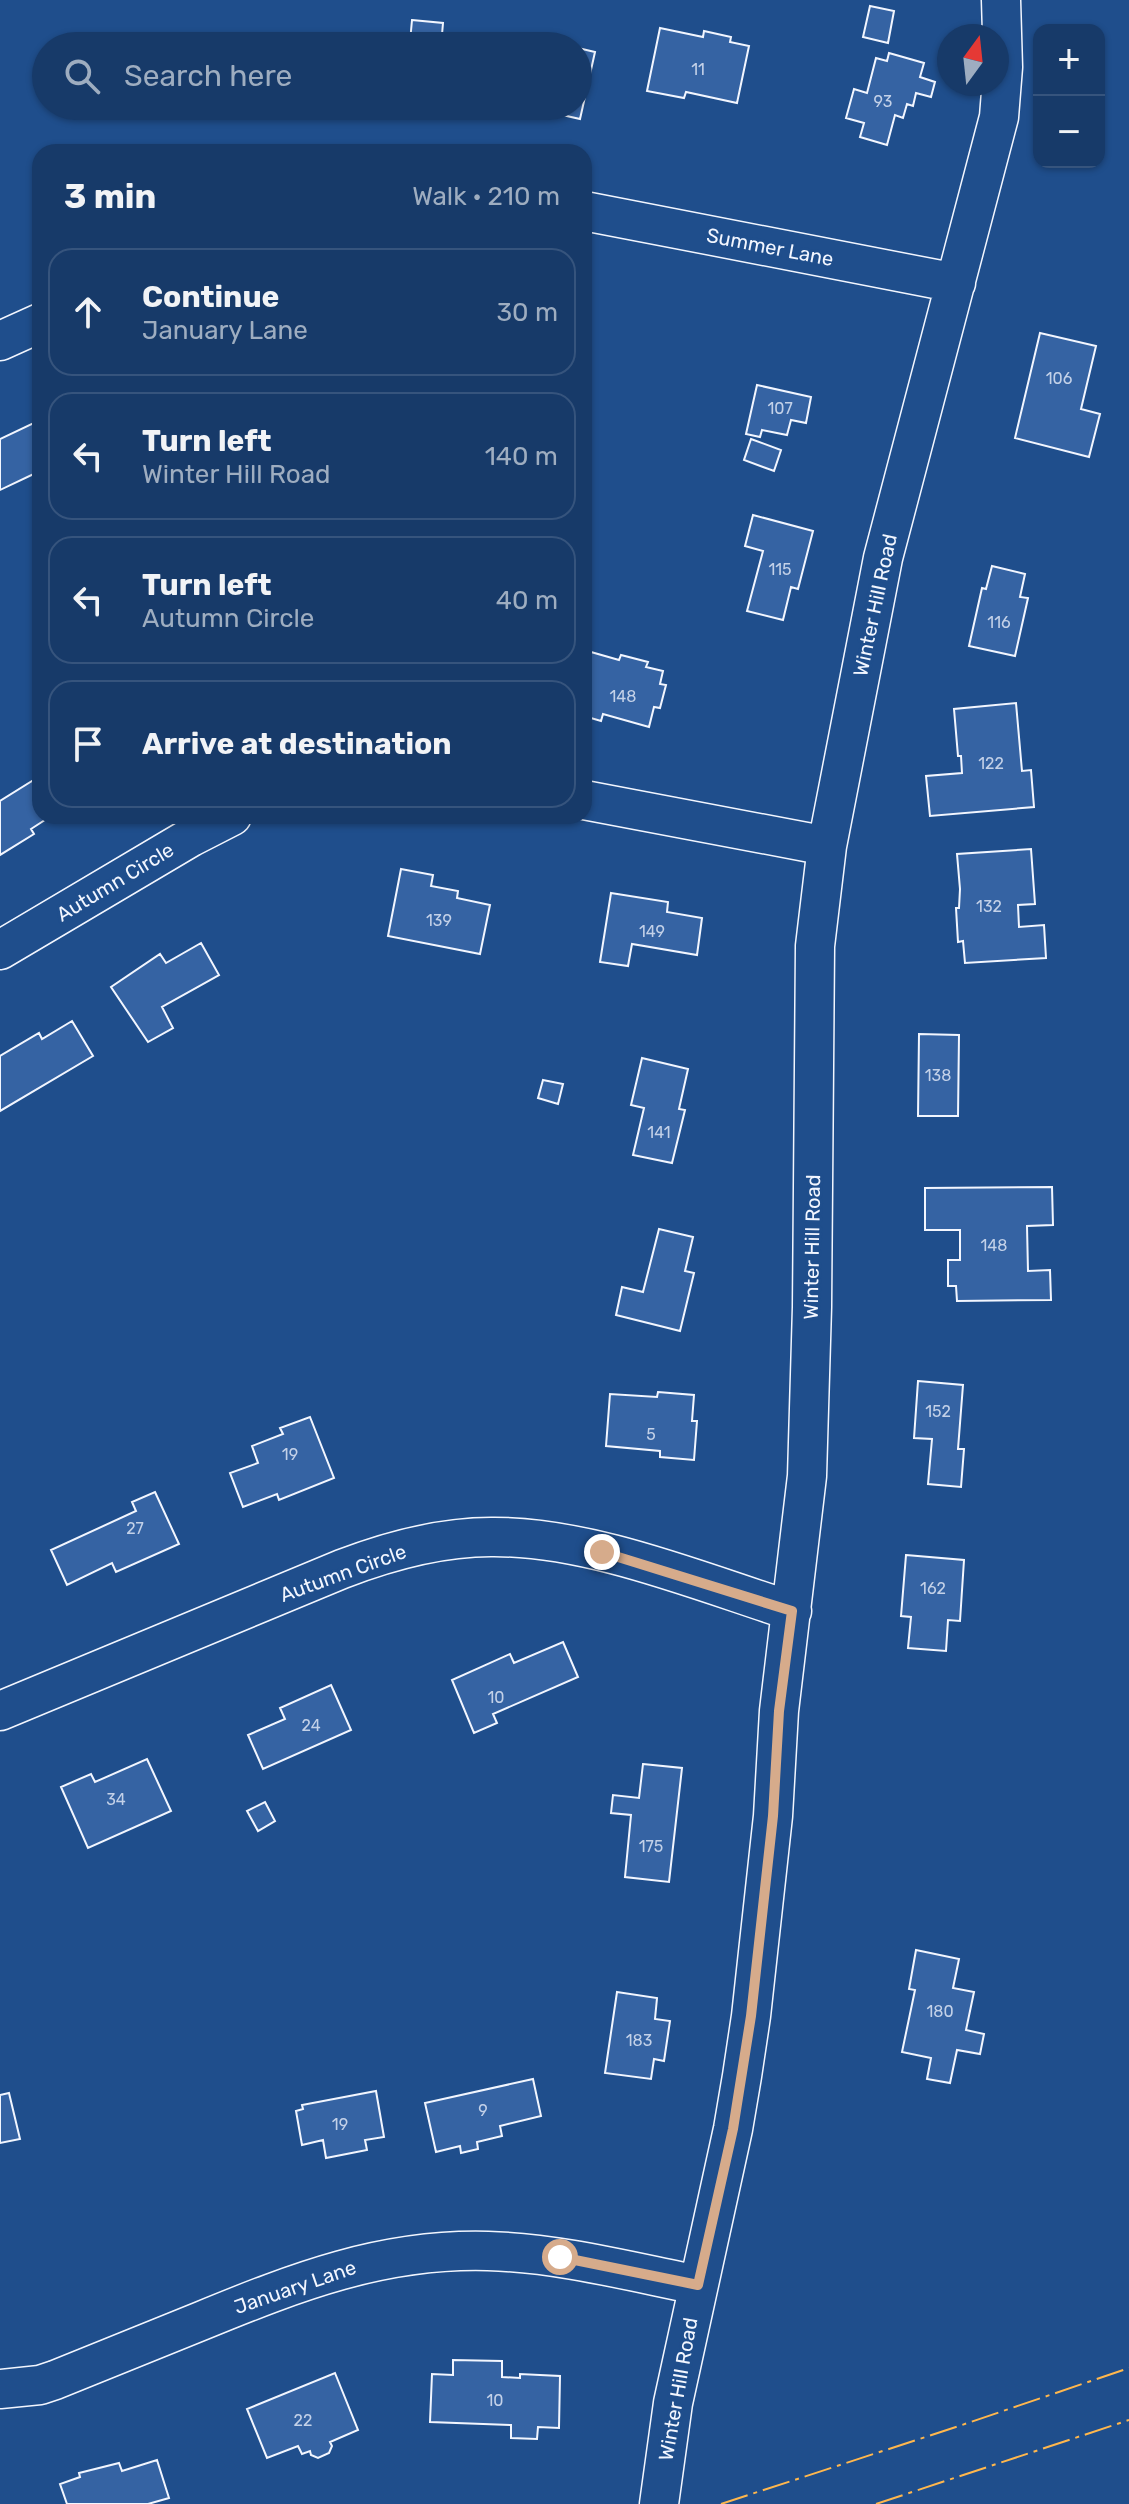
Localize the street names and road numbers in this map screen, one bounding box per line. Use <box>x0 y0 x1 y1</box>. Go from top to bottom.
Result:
street label: Summer Lane <box>704 223 836 271</box>
street label: Winter Hill Road <box>848 532 902 678</box>
street label: Autumn Circle <box>52 838 178 926</box>
street label: Winter Hill Road <box>799 1174 825 1320</box>
street label: Autumn Circle <box>277 1539 409 1607</box>
street label: January Lane <box>231 2255 359 2319</box>
street label: Winter Hill Road <box>654 2315 702 2463</box>

